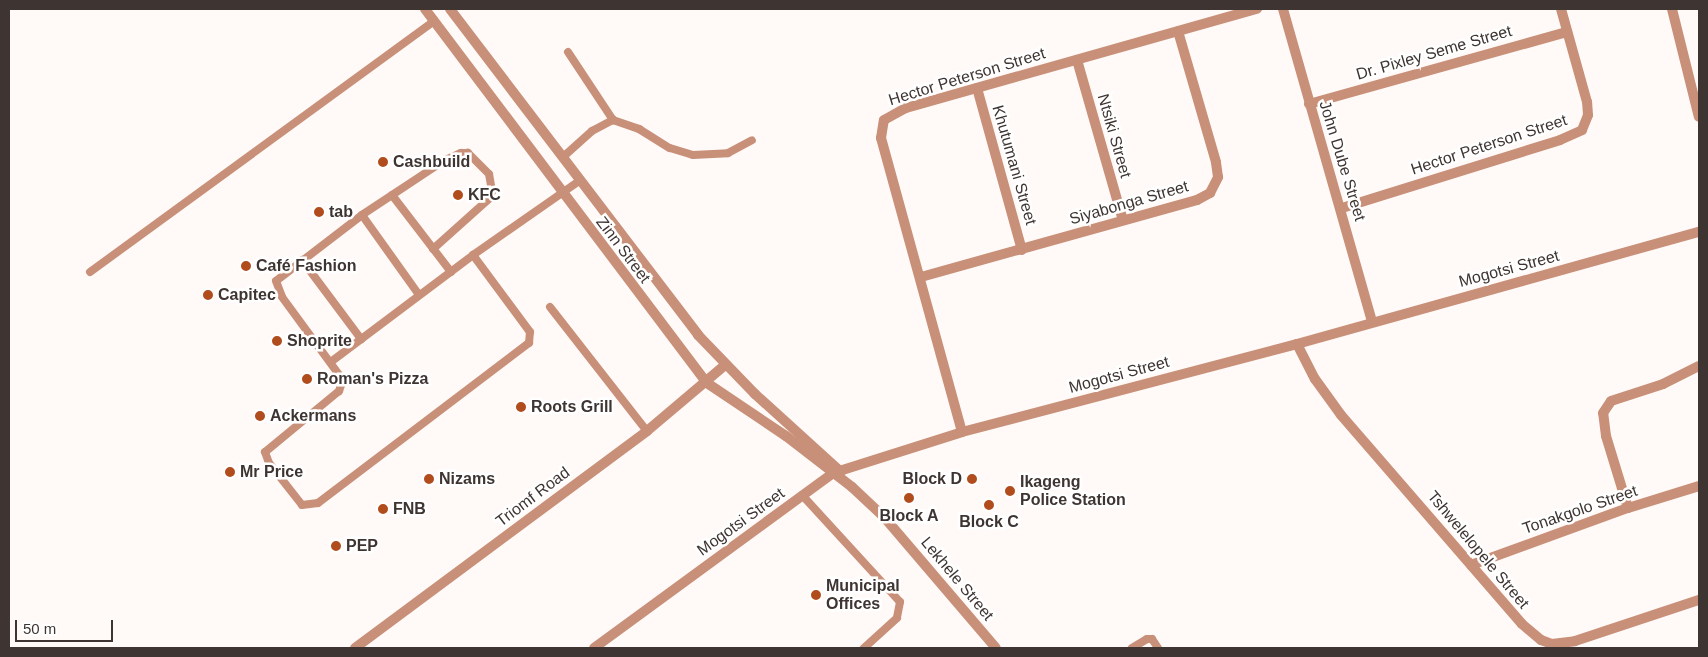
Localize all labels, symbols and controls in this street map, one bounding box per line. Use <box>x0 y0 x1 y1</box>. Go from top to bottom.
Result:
street label: Dr. Pixley Seme Street <box>1354 22 1514 84</box>
street label: Hector Peterson Street <box>886 44 1048 110</box>
street label: Ntsiki Street <box>1093 92 1135 180</box>
street label: John Dube Street <box>1315 99 1369 223</box>
street label: Khutumani Street <box>988 103 1040 227</box>
street label: Hector Peterson Street <box>1409 111 1569 179</box>
place label: Cashbuild <box>393 152 470 172</box>
marker: Cashbuild <box>377 156 389 168</box>
street label: Siyabonga Street <box>1067 177 1191 229</box>
place label: KFC <box>468 185 501 205</box>
marker: KFC <box>452 189 464 201</box>
place label: tab <box>329 202 353 222</box>
marker: tab <box>313 206 325 218</box>
street label: Zinn Street <box>592 213 654 287</box>
street label: Mogotsi Street <box>1457 246 1561 292</box>
place label: Café Fashion <box>256 256 356 276</box>
marker: Café Fashion <box>240 260 252 272</box>
place label: Capitec <box>218 285 276 305</box>
marker: Capitec <box>202 289 214 301</box>
place label: Shoprite <box>287 331 352 351</box>
marker: Shoprite <box>271 335 283 347</box>
street label: Mogotsi Street <box>1067 352 1171 398</box>
place label: Roman's Pizza <box>317 369 428 389</box>
marker: Roman's Pizza <box>301 373 313 385</box>
place label: Roots Grill <box>531 397 613 417</box>
marker: Roots Grill <box>515 401 527 413</box>
place label: Ackermans <box>270 406 356 426</box>
marker: Ackermans <box>254 410 266 422</box>
place label: Mr Price <box>240 462 303 482</box>
street label: Triomf Road <box>492 463 574 531</box>
marker: Mr Price <box>224 466 236 478</box>
place label: Nizams <box>439 469 495 489</box>
place label: Block D <box>902 469 962 489</box>
place label: Ikageng Police Station <box>1020 472 1126 510</box>
marker: Nizams <box>423 473 435 485</box>
marker: Block D <box>966 473 978 485</box>
street label: Tonakgolo Street <box>1520 481 1640 539</box>
street label: Mogotsi Street <box>694 484 788 560</box>
marker: Ikageng Police Station <box>1004 485 1016 497</box>
street label: Tshwelelopele Street <box>1423 487 1533 613</box>
marker: Block A <box>903 492 915 504</box>
place label: FNB <box>393 499 426 519</box>
marker: Block C <box>983 499 995 511</box>
marker: FNB <box>377 503 389 515</box>
place label: Block A <box>879 506 939 526</box>
place label: Block C <box>959 512 1019 532</box>
street label: Lekhele Street <box>916 533 998 625</box>
place label: PEP <box>346 536 378 556</box>
marker: PEP <box>330 540 342 552</box>
place label: Municipal Offices <box>826 576 900 614</box>
marker: Municipal Offices <box>810 589 822 601</box>
scale bar <box>18 610 115 642</box>
text: 50 m <box>23 620 56 637</box>

